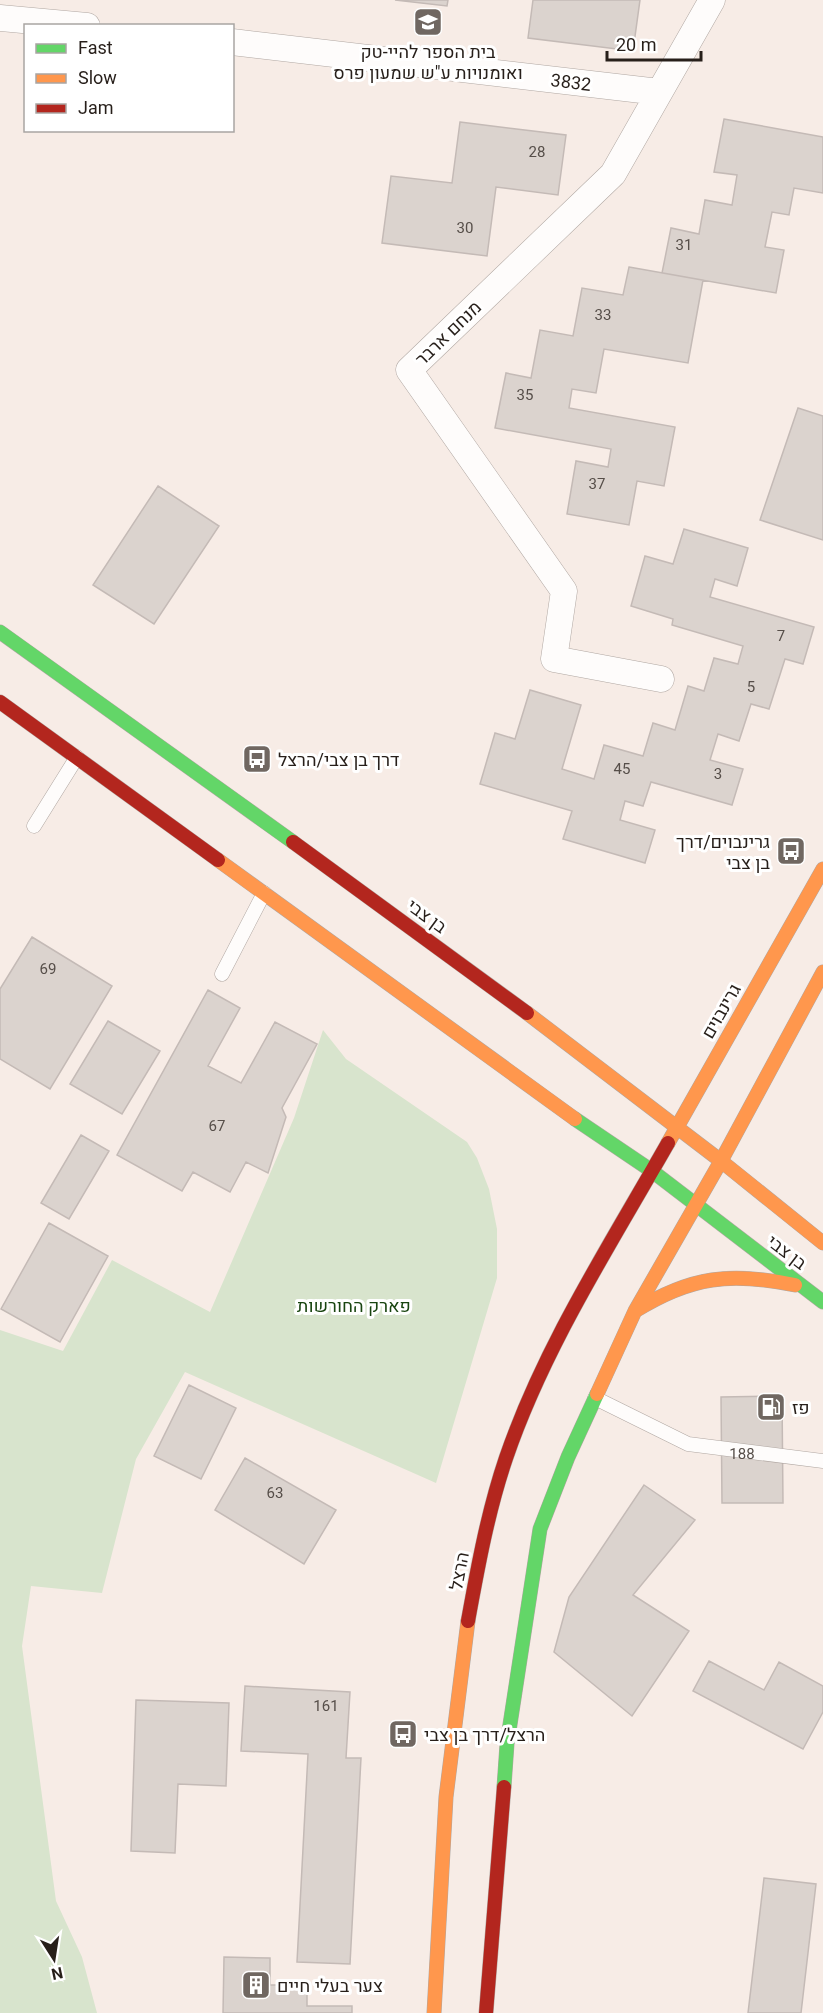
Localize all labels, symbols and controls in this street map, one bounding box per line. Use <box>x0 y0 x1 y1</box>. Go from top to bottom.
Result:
school or university icon: בית הספר להיי-טק ואומנויות ע"ש שמעון פרס <box>412 6 444 38</box>
legend <box>24 24 234 132</box>
scale bar <box>607 24 702 62</box>
text: 20 m <box>616 34 656 55</box>
text: Fast <box>78 37 113 58</box>
place label: בית הספר להיי-טק ואומנויות ע"ש שמעון פרס <box>333 41 523 83</box>
text: Slow <box>78 67 117 88</box>
street label: 3832 <box>550 69 592 95</box>
text: Jam <box>78 97 114 118</box>
house number: 28 <box>529 143 545 161</box>
house number: 30 <box>457 219 473 237</box>
house number: 31 <box>676 236 692 254</box>
street label: מנחם ארבר <box>411 296 485 370</box>
house number: 33 <box>595 306 611 324</box>
house number: 35 <box>517 386 533 404</box>
house number: 37 <box>589 475 605 493</box>
house number: 7 <box>777 627 785 645</box>
house number: 5 <box>747 678 755 696</box>
bus stop icon: דרך בן צבי/הרצל <box>241 743 273 775</box>
place label: דרך בן צבי/הרצל <box>278 749 399 770</box>
house number: 45 <box>614 760 630 778</box>
house number: 3 <box>714 765 722 783</box>
place label: גרינבוים/דרך בן צבי <box>676 831 771 873</box>
bus stop icon: גרינבוים/דרך בן צבי <box>775 835 807 867</box>
street label: בן צבי <box>403 895 451 938</box>
house number: 69 <box>40 960 56 978</box>
street label: גרינבוים <box>697 980 745 1042</box>
house number: 67 <box>209 1117 225 1135</box>
street label: בן צבי <box>763 1230 811 1274</box>
park label: פארק החורשות <box>297 1295 411 1316</box>
fuel station icon: פז <box>755 1391 787 1423</box>
place label: פז <box>792 1397 810 1418</box>
house number: 188 <box>729 1445 755 1463</box>
house number: 63 <box>267 1484 283 1502</box>
street label: הרצל <box>445 1550 473 1592</box>
house number: 161 <box>313 1697 339 1715</box>
bus stop icon: הרצל/דרך בן צבי <box>387 1718 419 1750</box>
place label: הרצל/דרך בן צבי <box>424 1724 545 1745</box>
north arrow <box>24 1929 84 1989</box>
text: N <box>50 1963 65 1984</box>
building icon: צער בעלי חיים <box>240 1969 272 2001</box>
place label: צער בעלי חיים <box>277 1975 383 1996</box>

